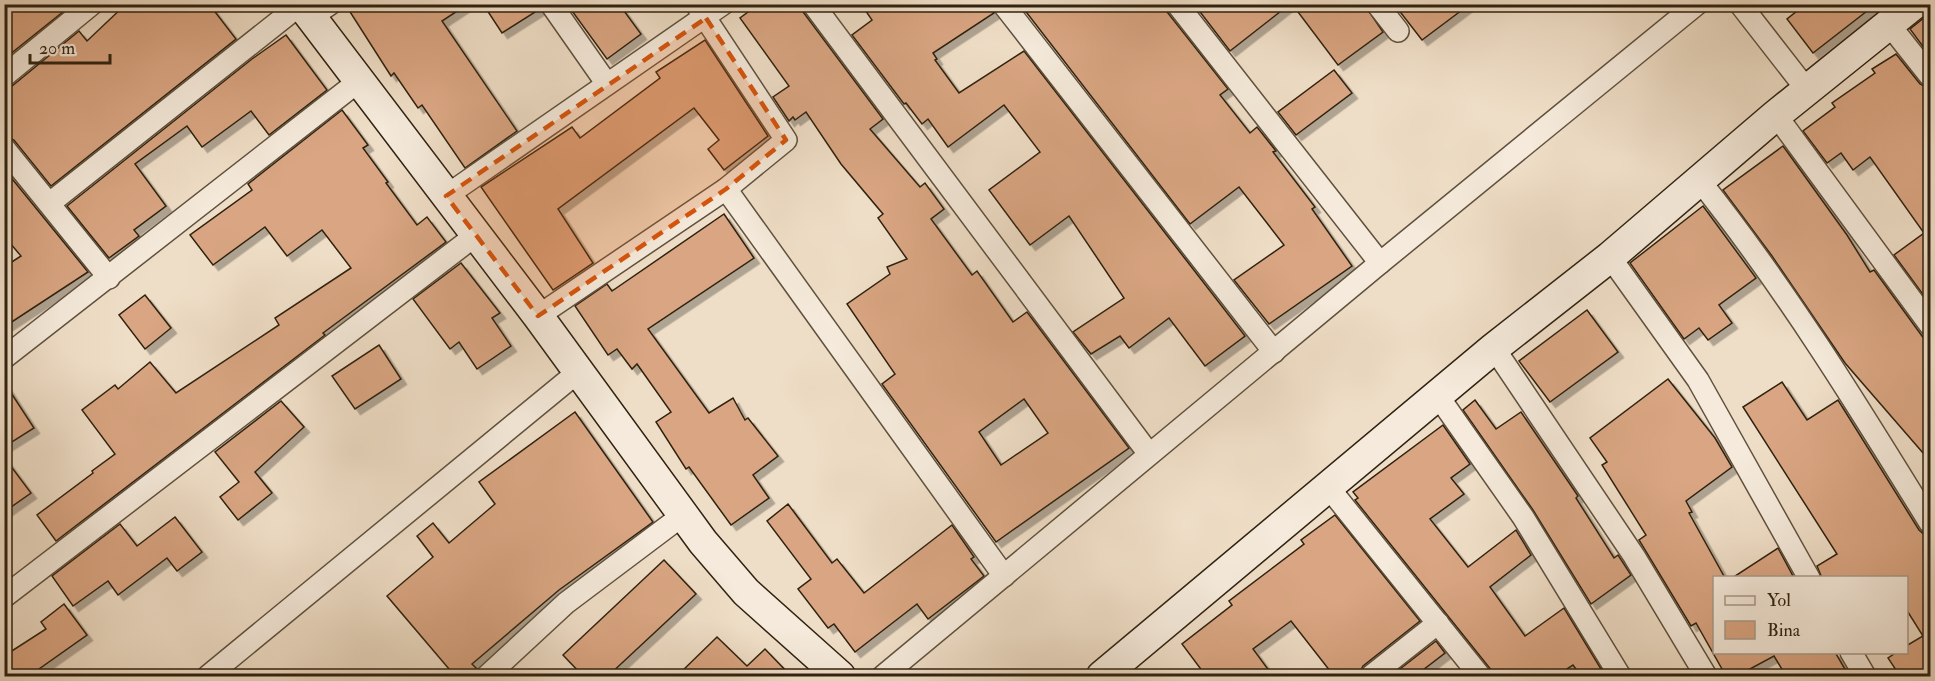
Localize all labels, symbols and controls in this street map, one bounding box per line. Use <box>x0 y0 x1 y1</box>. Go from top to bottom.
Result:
scale bar <box>30 27 110 65</box>
text: 20 m <box>39 37 75 60</box>
legend <box>1713 576 1908 654</box>
text: Yol <box>1767 589 1791 612</box>
text: Bina <box>1767 619 1801 642</box>

